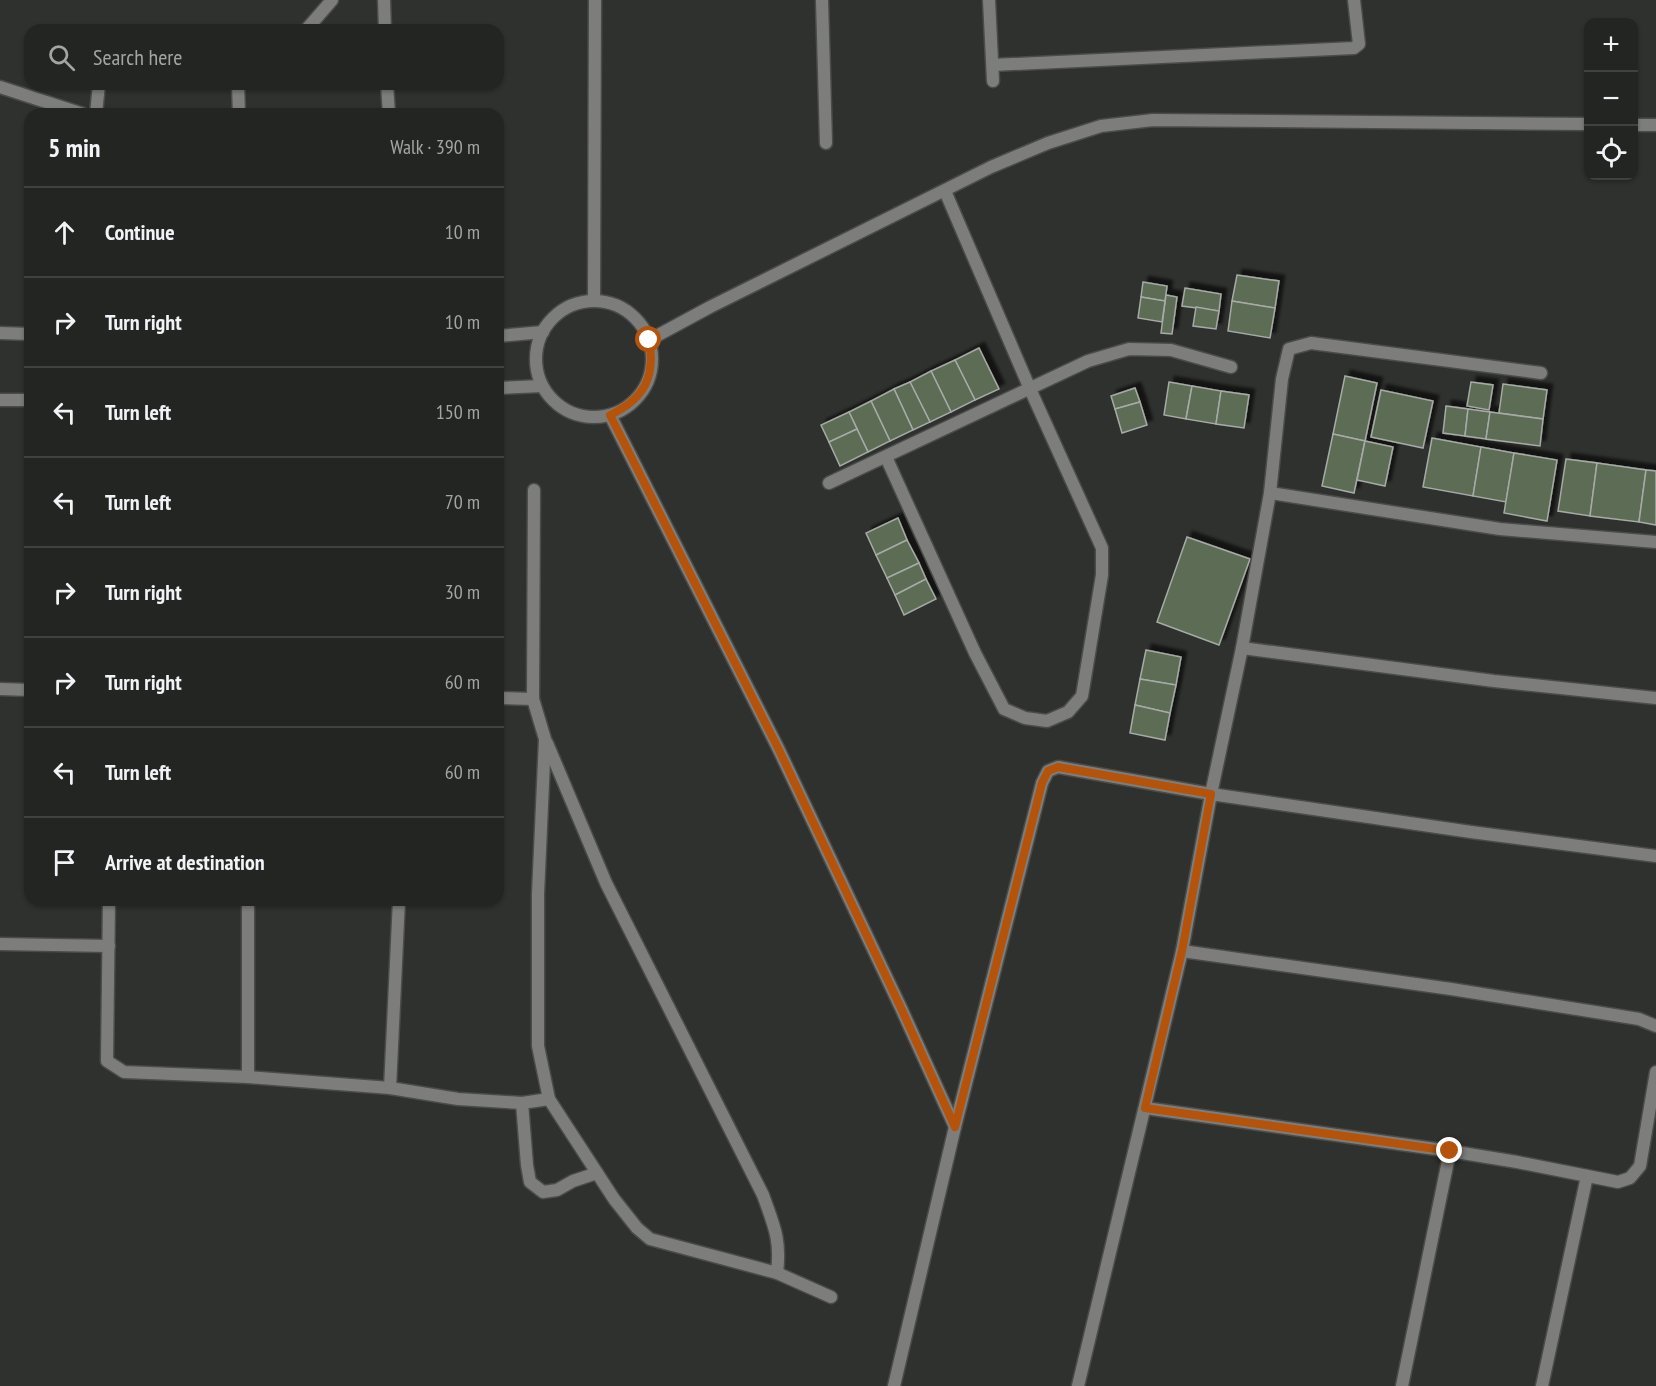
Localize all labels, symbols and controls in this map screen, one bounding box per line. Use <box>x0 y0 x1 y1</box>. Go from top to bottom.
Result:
map controls <box>1584 18 1638 180</box>
button: + <box>1584 18 1638 72</box>
search box <box>24 24 504 90</box>
icon: search <box>45 41 78 74</box>
text: Search here <box>93 43 182 71</box>
button: − <box>1584 72 1638 126</box>
button: locate <box>1584 126 1638 180</box>
text: 5 min <box>48 131 101 164</box>
text: Walk · 390 m <box>390 134 480 160</box>
icon: ahead <box>48 216 81 249</box>
text: Continue <box>105 218 175 246</box>
text: 10 m <box>445 219 480 245</box>
icon: right <box>48 306 81 339</box>
text: Turn right <box>105 308 182 336</box>
text: 10 m <box>445 309 480 335</box>
route start <box>635 326 661 352</box>
icon: left <box>48 396 81 429</box>
text: Turn left <box>105 398 171 426</box>
text: 150 m <box>436 399 480 425</box>
icon: left <box>48 486 81 519</box>
text: Turn left <box>105 488 171 516</box>
text: 70 m <box>445 489 480 515</box>
icon: right <box>48 576 81 609</box>
text: Turn right <box>105 578 182 606</box>
text: 30 m <box>445 579 480 605</box>
icon: right <box>48 666 81 699</box>
text: Turn right <box>105 668 182 696</box>
text: 60 m <box>445 669 480 695</box>
icon: left <box>48 756 81 789</box>
text: Turn left <box>105 758 171 786</box>
text: 60 m <box>445 759 480 785</box>
icon: arrive <box>48 846 81 879</box>
text: Arrive at destination <box>105 848 265 876</box>
route end <box>1436 1137 1462 1163</box>

